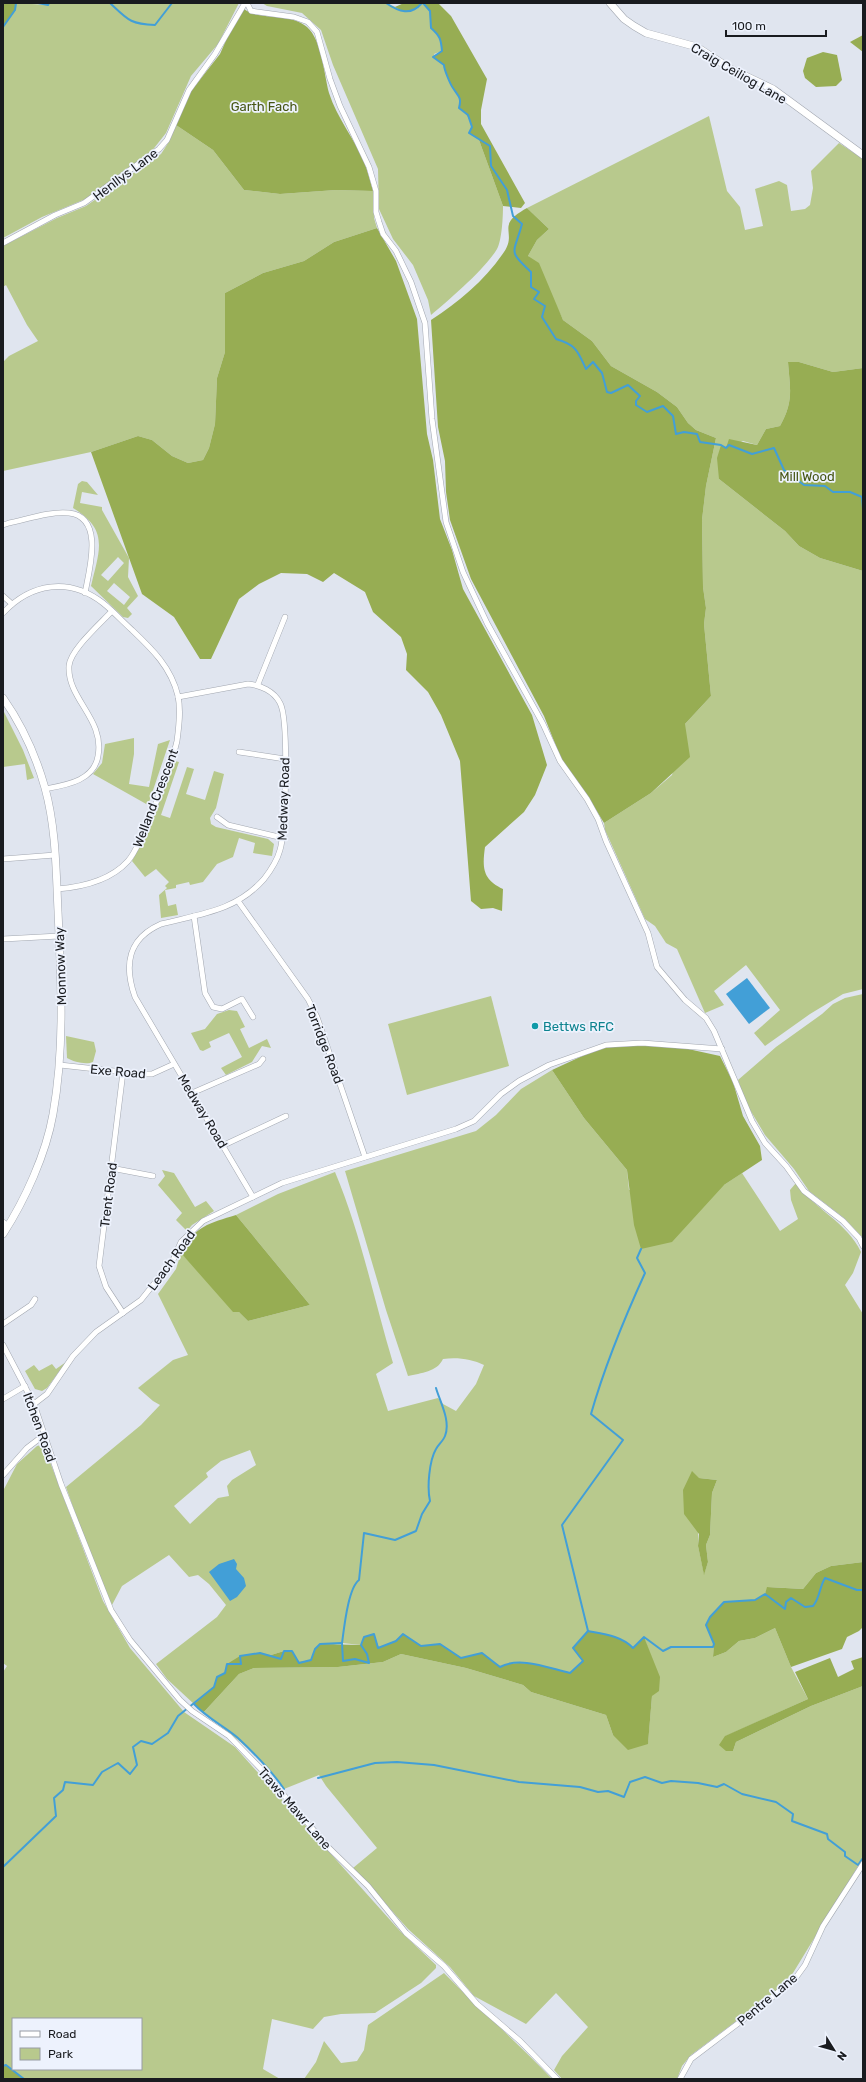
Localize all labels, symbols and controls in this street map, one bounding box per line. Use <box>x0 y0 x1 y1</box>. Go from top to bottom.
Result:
scale bar <box>726 12 826 38</box>
text: 100 m <box>732 19 766 33</box>
street label: Craig Ceiliog Lane <box>688 40 789 108</box>
park label: Garth Fach <box>231 99 297 114</box>
street label: Henllys Lane <box>90 145 161 204</box>
park label: Mill Wood <box>779 469 835 484</box>
street label: Welland Crescent <box>130 747 181 850</box>
street label: Medway Road <box>275 757 292 841</box>
street label: Monnow Way <box>52 927 69 1005</box>
street label: Torridge Road <box>302 1002 347 1086</box>
place label: Bettws RFC <box>543 1019 614 1034</box>
marker: Bettws RFC <box>530 1021 540 1031</box>
street label: Exe Road <box>89 1062 146 1081</box>
street label: Medway Road <box>175 1072 230 1151</box>
street label: Trent Road <box>97 1162 120 1228</box>
street label: Leach Road <box>145 1227 198 1293</box>
street label: Itchen Road <box>20 1390 59 1464</box>
street label: Traws Mawr Lane <box>255 1764 334 1852</box>
street label: Pentre Lane <box>734 1970 800 2029</box>
legend <box>12 2018 142 2070</box>
text: Road <box>48 2027 76 2041</box>
north arrow <box>814 2030 854 2070</box>
text: Park <box>48 2047 74 2061</box>
text: N <box>834 2049 849 2063</box>

